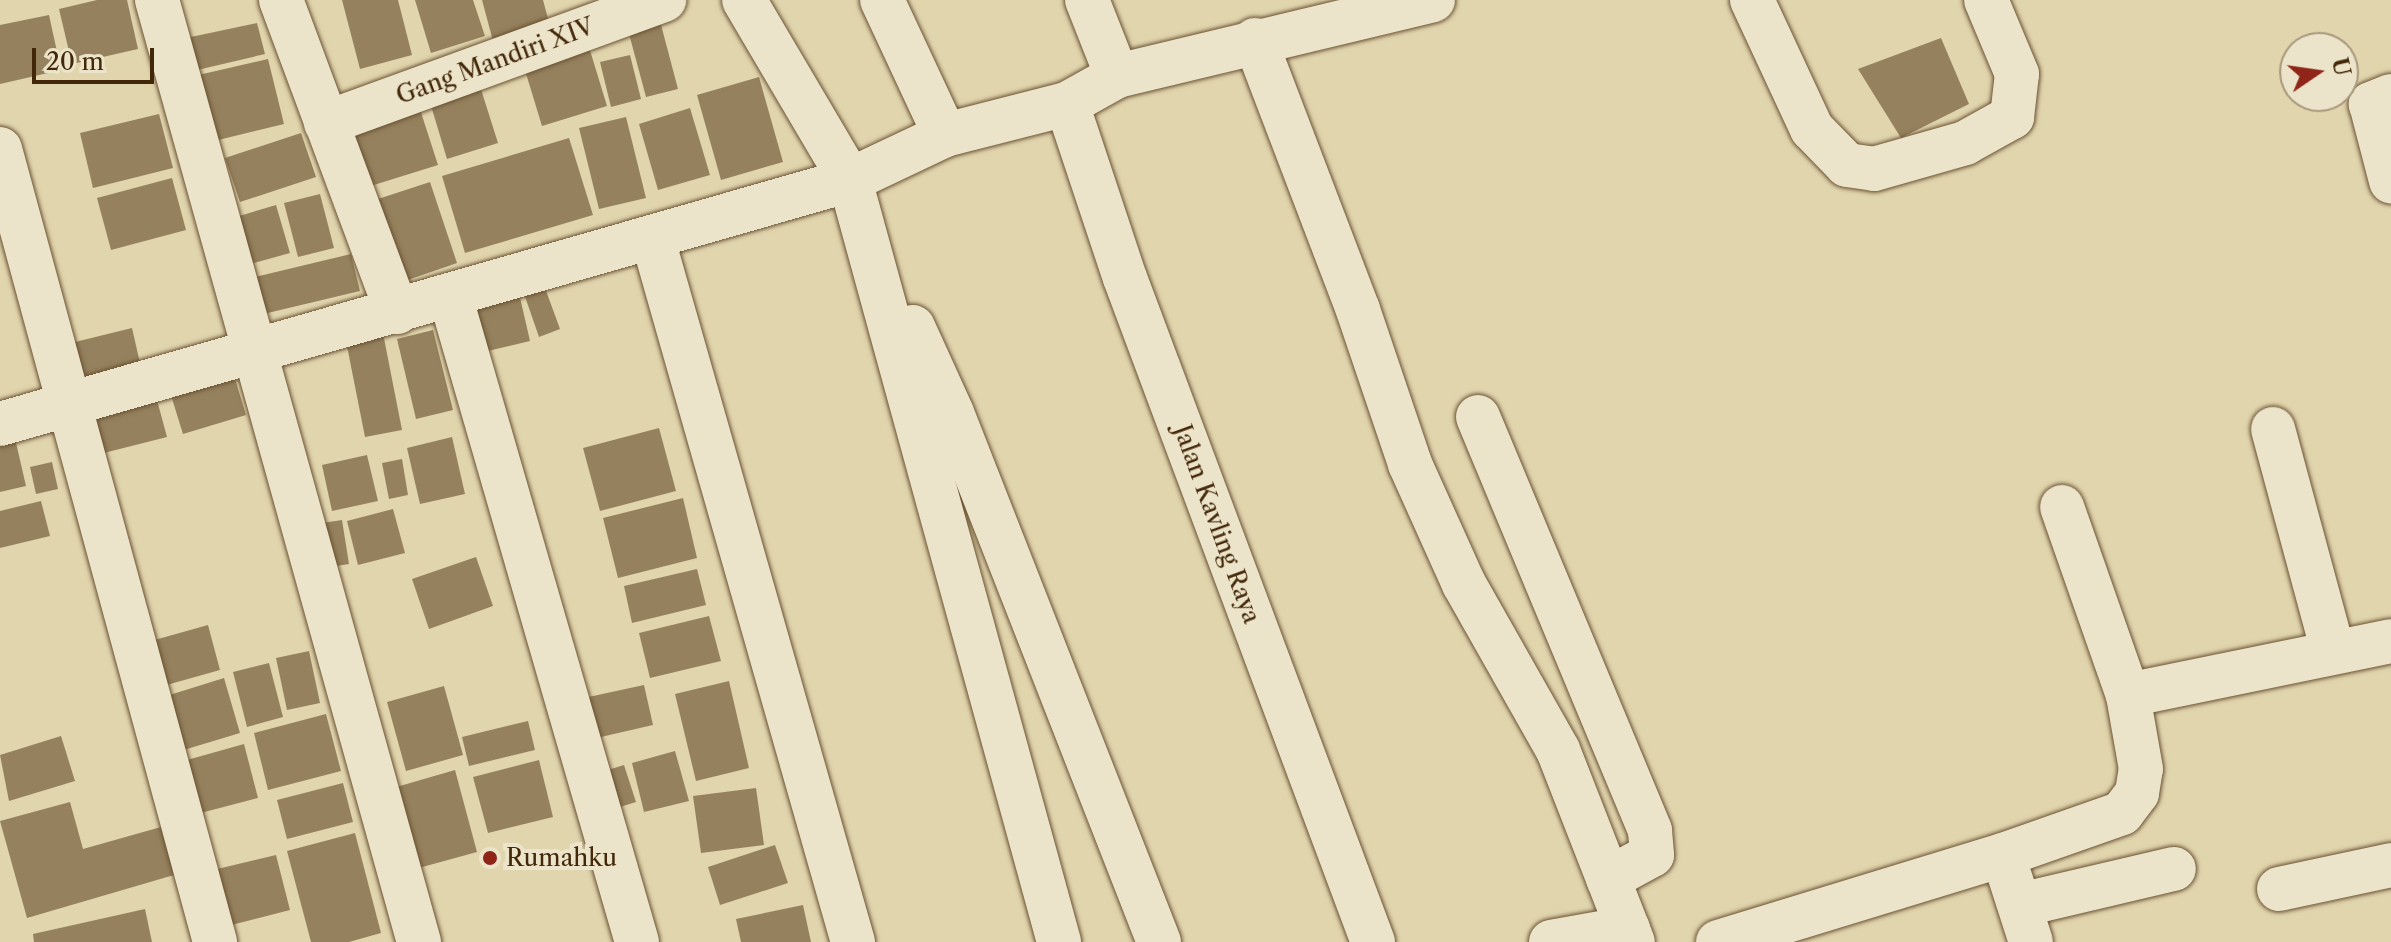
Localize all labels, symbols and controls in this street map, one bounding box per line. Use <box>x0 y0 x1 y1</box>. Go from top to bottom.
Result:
street label: Gang Mandiri XIV <box>392 12 598 110</box>
scale bar <box>36 32 158 82</box>
north arrow <box>2279 32 2359 112</box>
text: 20 m <box>46 47 104 76</box>
text: U <box>2326 55 2356 79</box>
street label: Jalan Kavling Raya <box>1168 421 1266 627</box>
place label: Rumahku <box>506 844 617 872</box>
marker: Rumahku <box>481 849 499 867</box>

